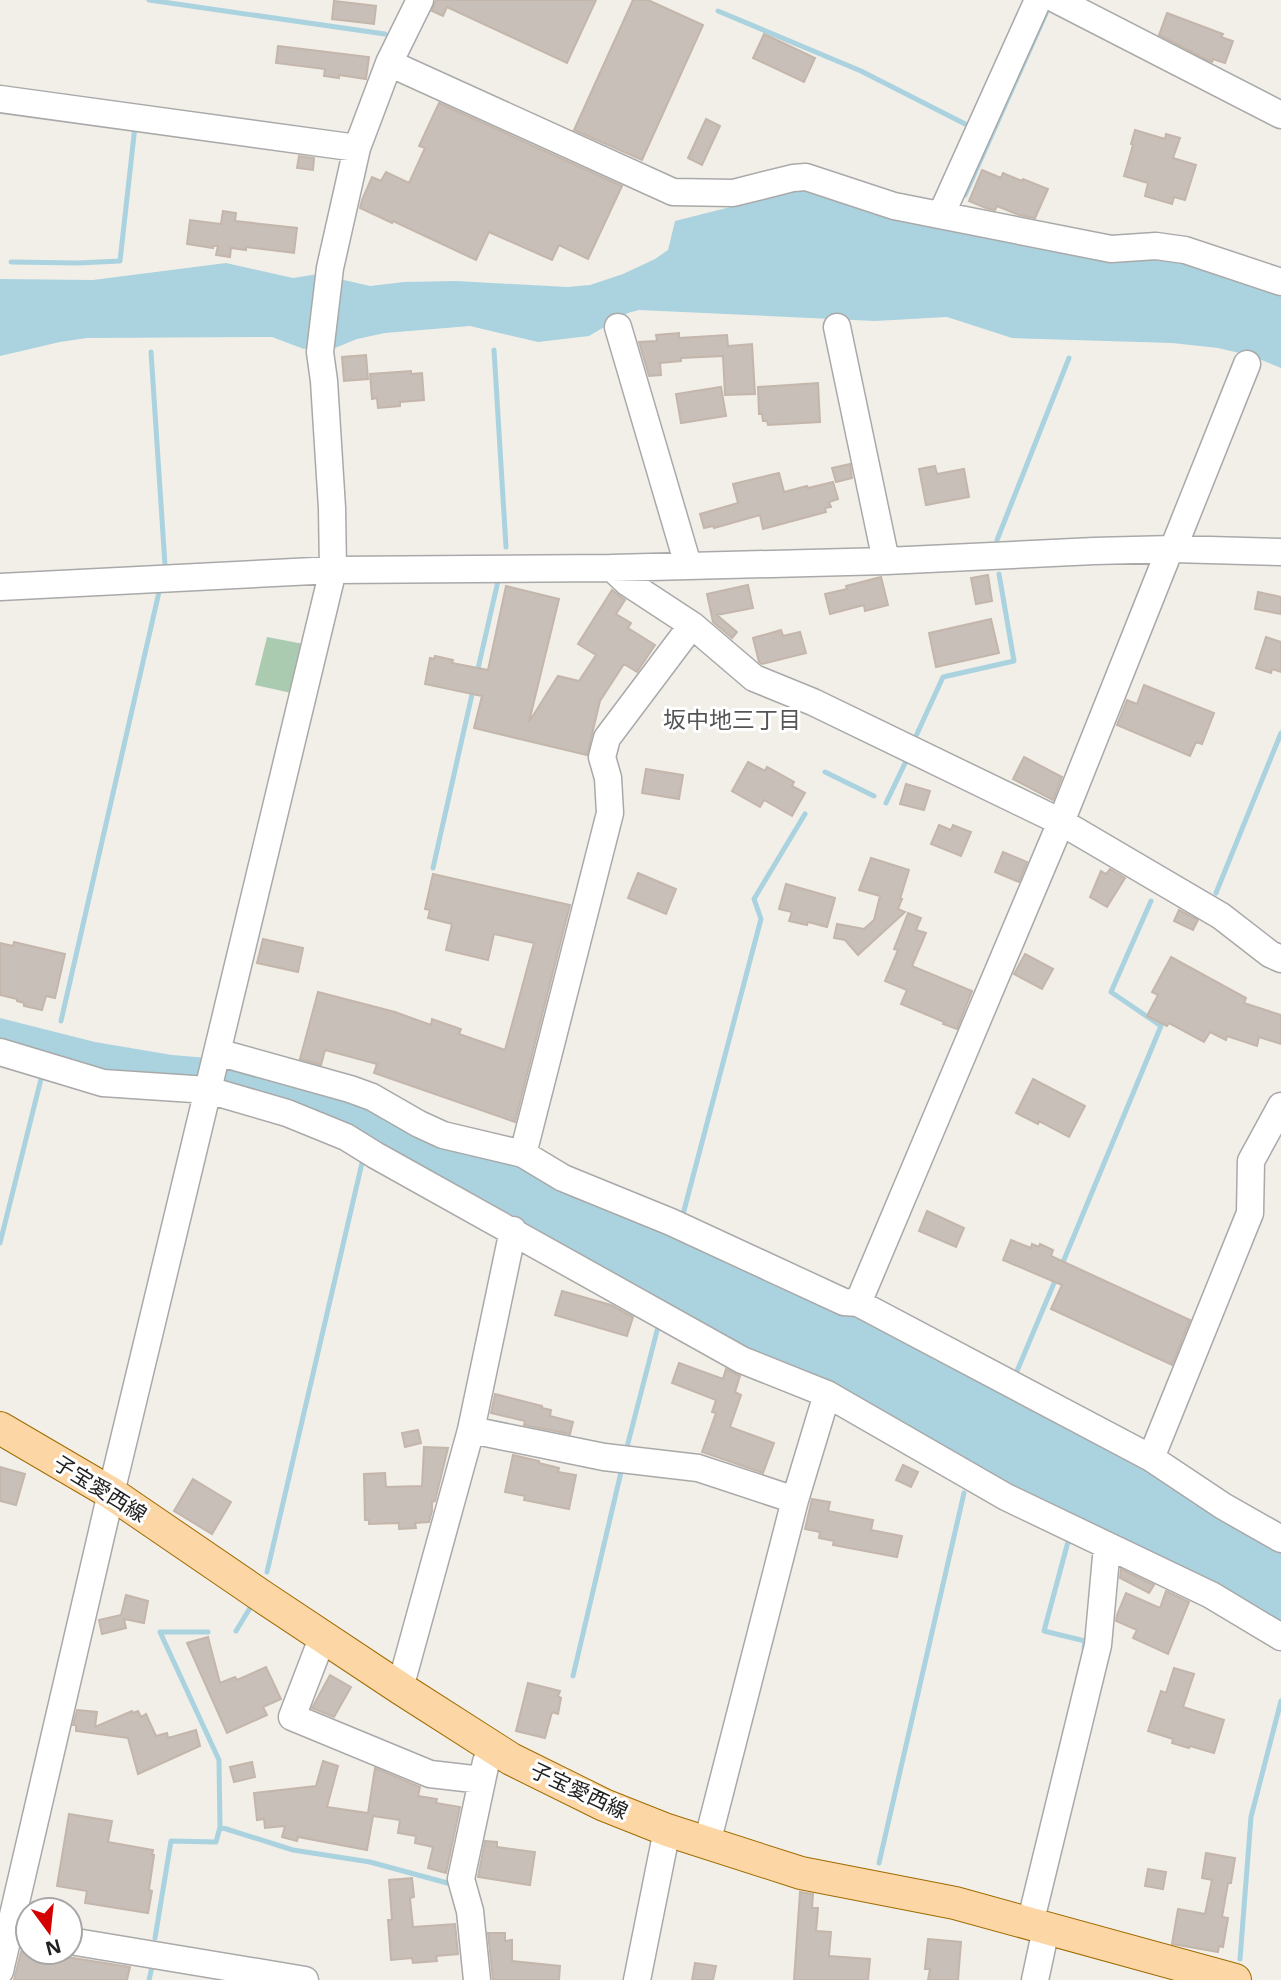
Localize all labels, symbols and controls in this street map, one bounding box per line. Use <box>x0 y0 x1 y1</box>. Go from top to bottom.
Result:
district label: 坂中地三丁目 <box>663 703 801 735</box>
street label: 子宝愛西線 <box>49 1448 152 1528</box>
street label: 子宝愛西線 <box>526 1755 633 1825</box>
north arrow <box>14 1896 84 1966</box>
text: N <box>43 1933 64 1962</box>

